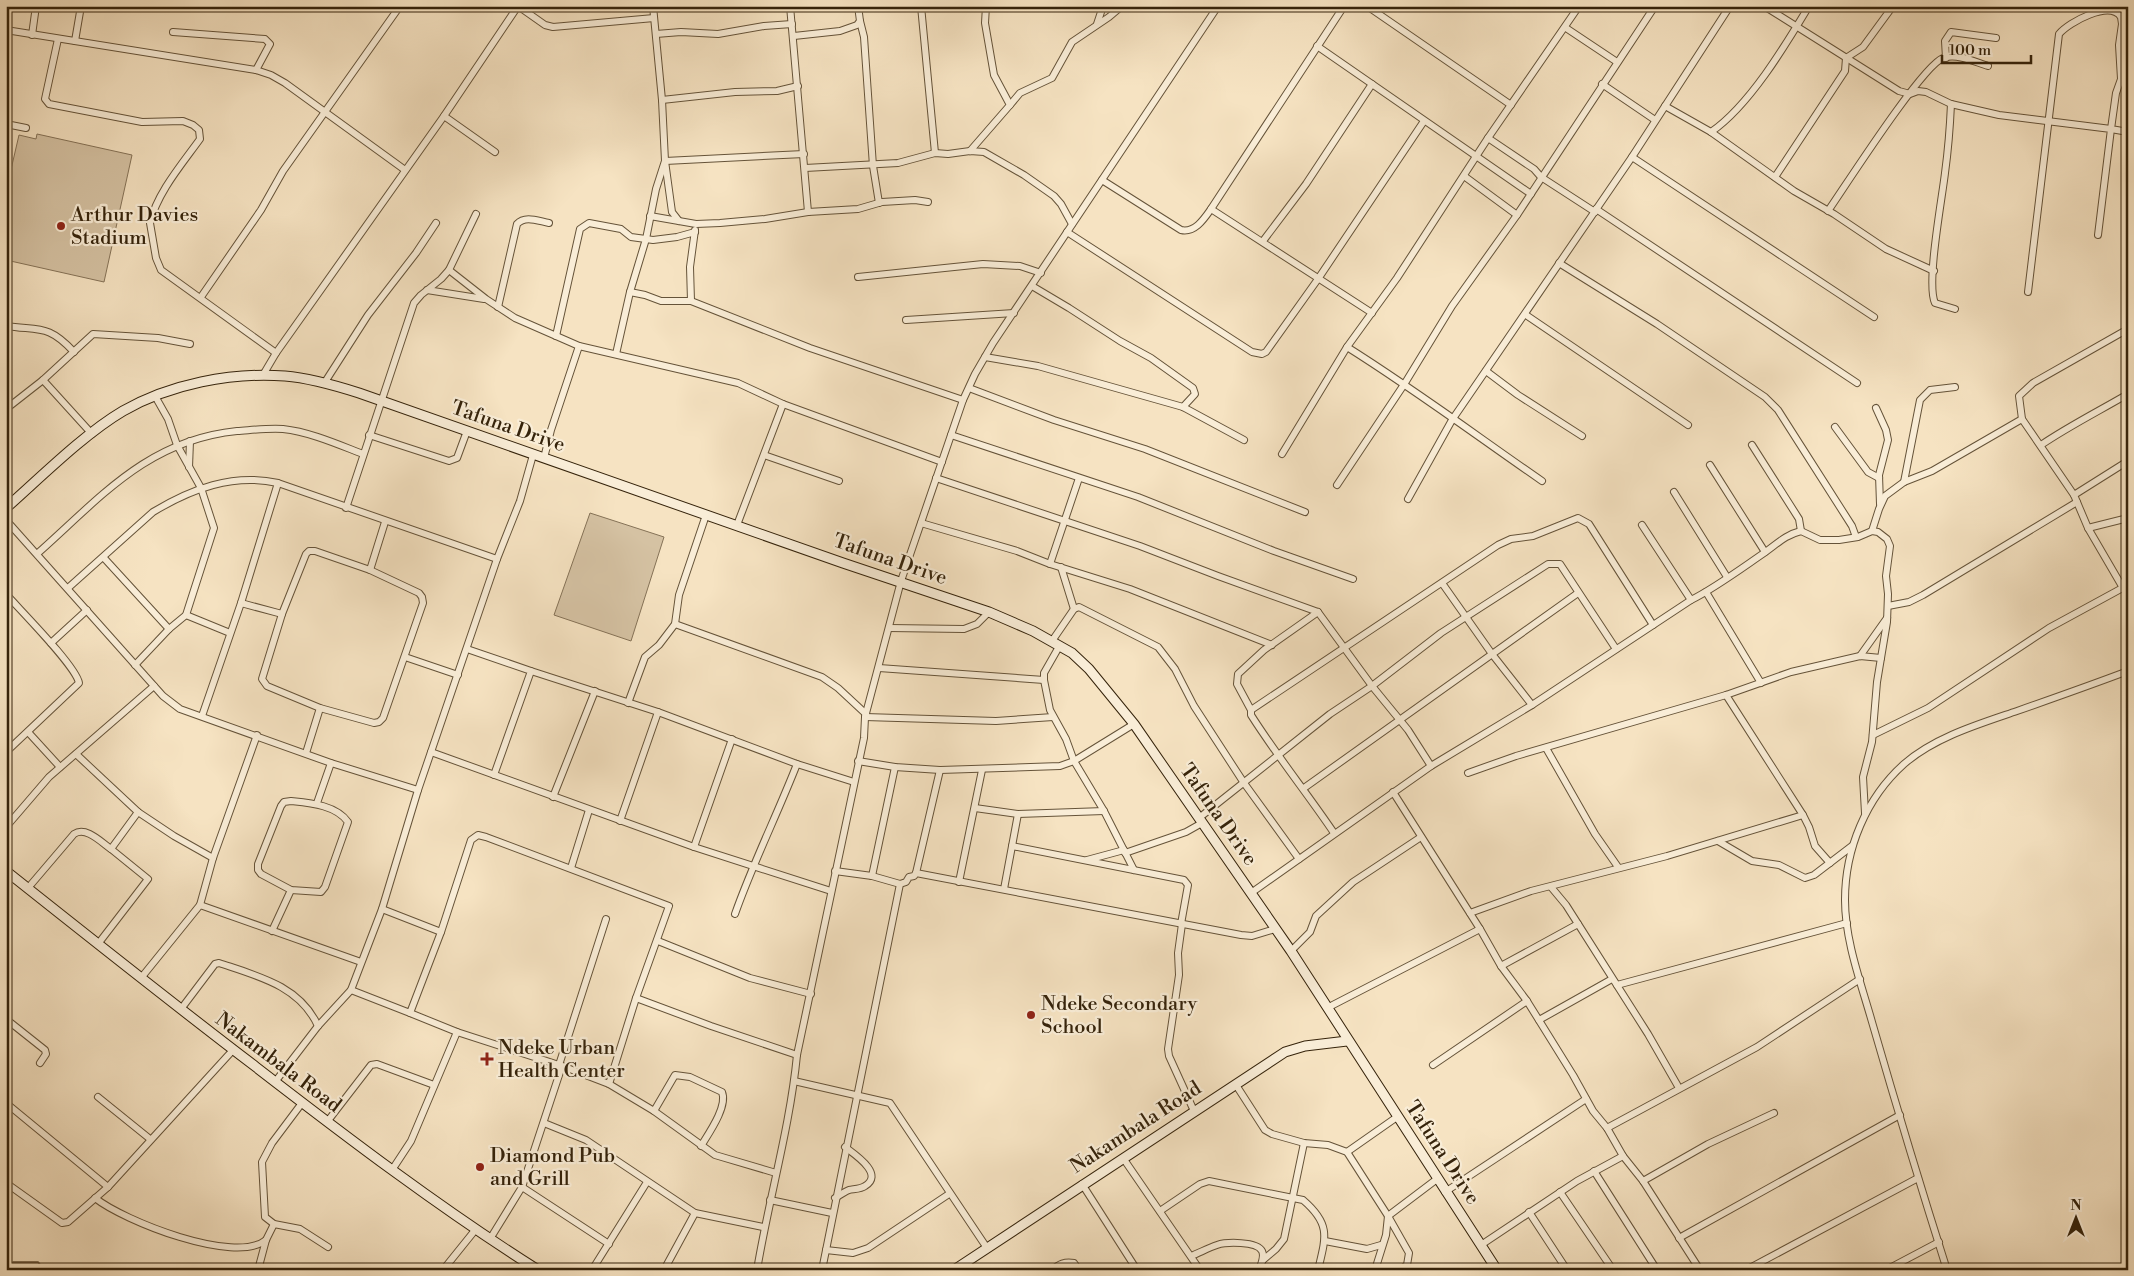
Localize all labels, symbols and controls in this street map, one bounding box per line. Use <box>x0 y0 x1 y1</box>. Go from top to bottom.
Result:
scale bar <box>1942 32 2030 64</box>
text: 100 m <box>1949 41 1991 60</box>
place label: Arthur Davies Stadium <box>70 203 198 251</box>
marker: Arthur Davies Stadium <box>55 220 67 232</box>
street label: Tafuna Drive <box>448 396 568 458</box>
street label: Tafuna Drive <box>830 529 950 591</box>
street label: Tafuna Drive <box>1174 759 1262 871</box>
place label: Ndeke Secondary School <box>1041 992 1198 1040</box>
street label: Nakambala Road <box>210 1007 347 1119</box>
marker: Ndeke Secondary School <box>1025 1009 1037 1021</box>
place label: Ndeke Urban Health Center <box>498 1036 625 1084</box>
marker: Ndeke Urban Health Center <box>480 1052 494 1066</box>
street label: Nakambala Road <box>1066 1076 1207 1180</box>
street label: Tafuna Drive <box>1399 1096 1485 1210</box>
place label: Diamond Pub and Grill <box>490 1144 615 1192</box>
marker: Diamond Pub and Grill <box>474 1161 486 1173</box>
north arrow <box>2052 1194 2102 1244</box>
text: N <box>2070 1197 2082 1215</box>

